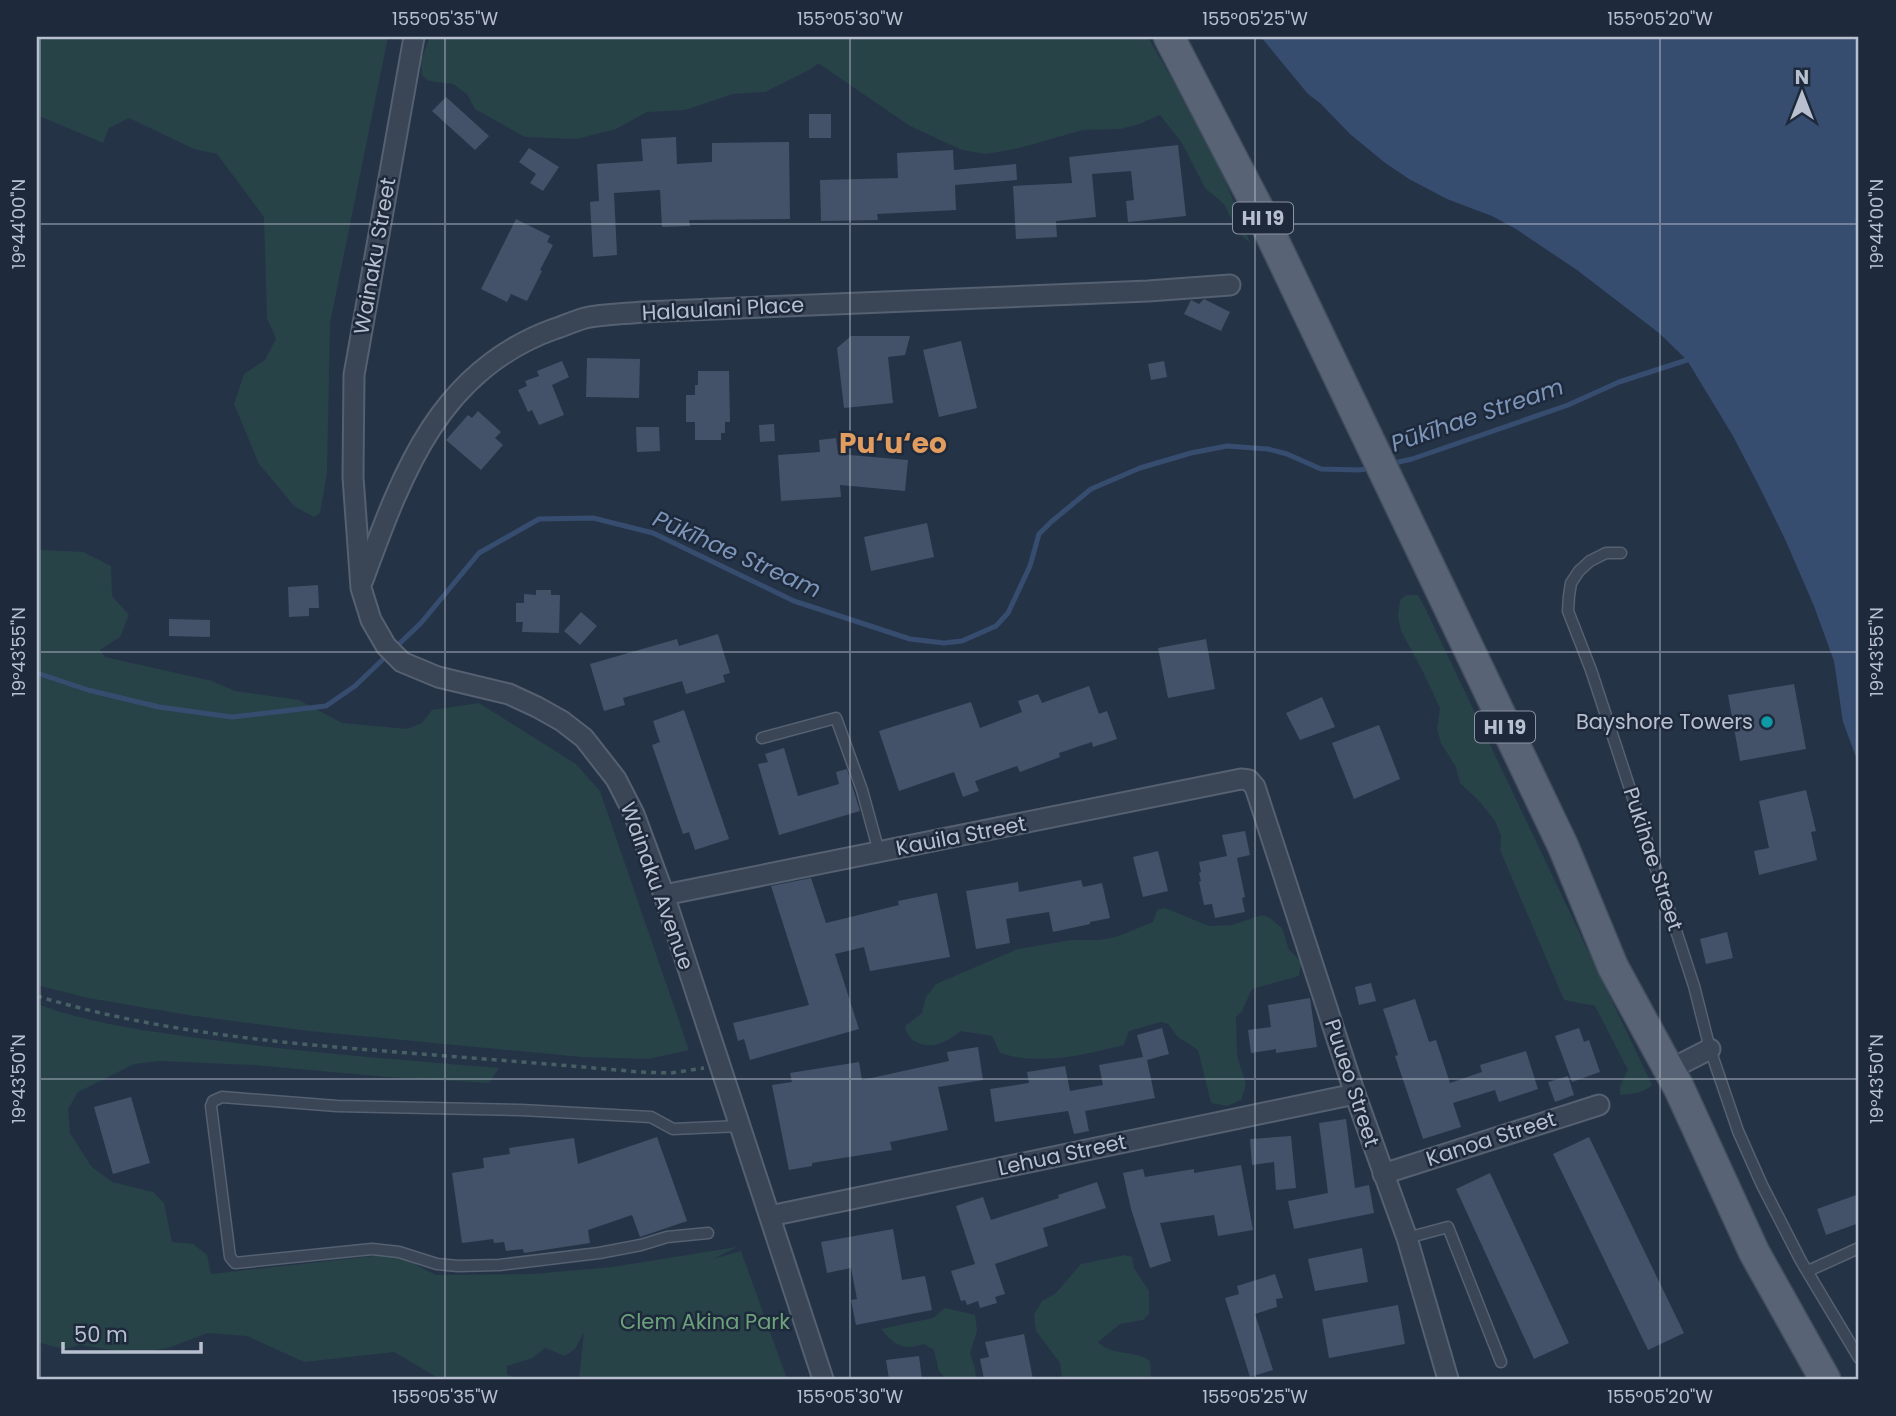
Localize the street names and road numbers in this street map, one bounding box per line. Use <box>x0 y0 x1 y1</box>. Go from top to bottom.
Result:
street label: Wainaku Street <box>346 175 403 337</box>
road number: HI 19 <box>1233 202 1293 233</box>
street label: Halaulani Place <box>641 290 805 327</box>
road number: HI 19 <box>1475 712 1535 742</box>
street label: Pukihae Street <box>1617 783 1690 934</box>
street label: Wainaku Avenue <box>614 798 701 974</box>
street label: Kauila Street <box>893 809 1028 862</box>
street label: Puueo Street <box>1318 1015 1387 1150</box>
street label: Kanoa Street <box>1422 1104 1560 1173</box>
street label: Lehua Street <box>995 1127 1129 1182</box>

